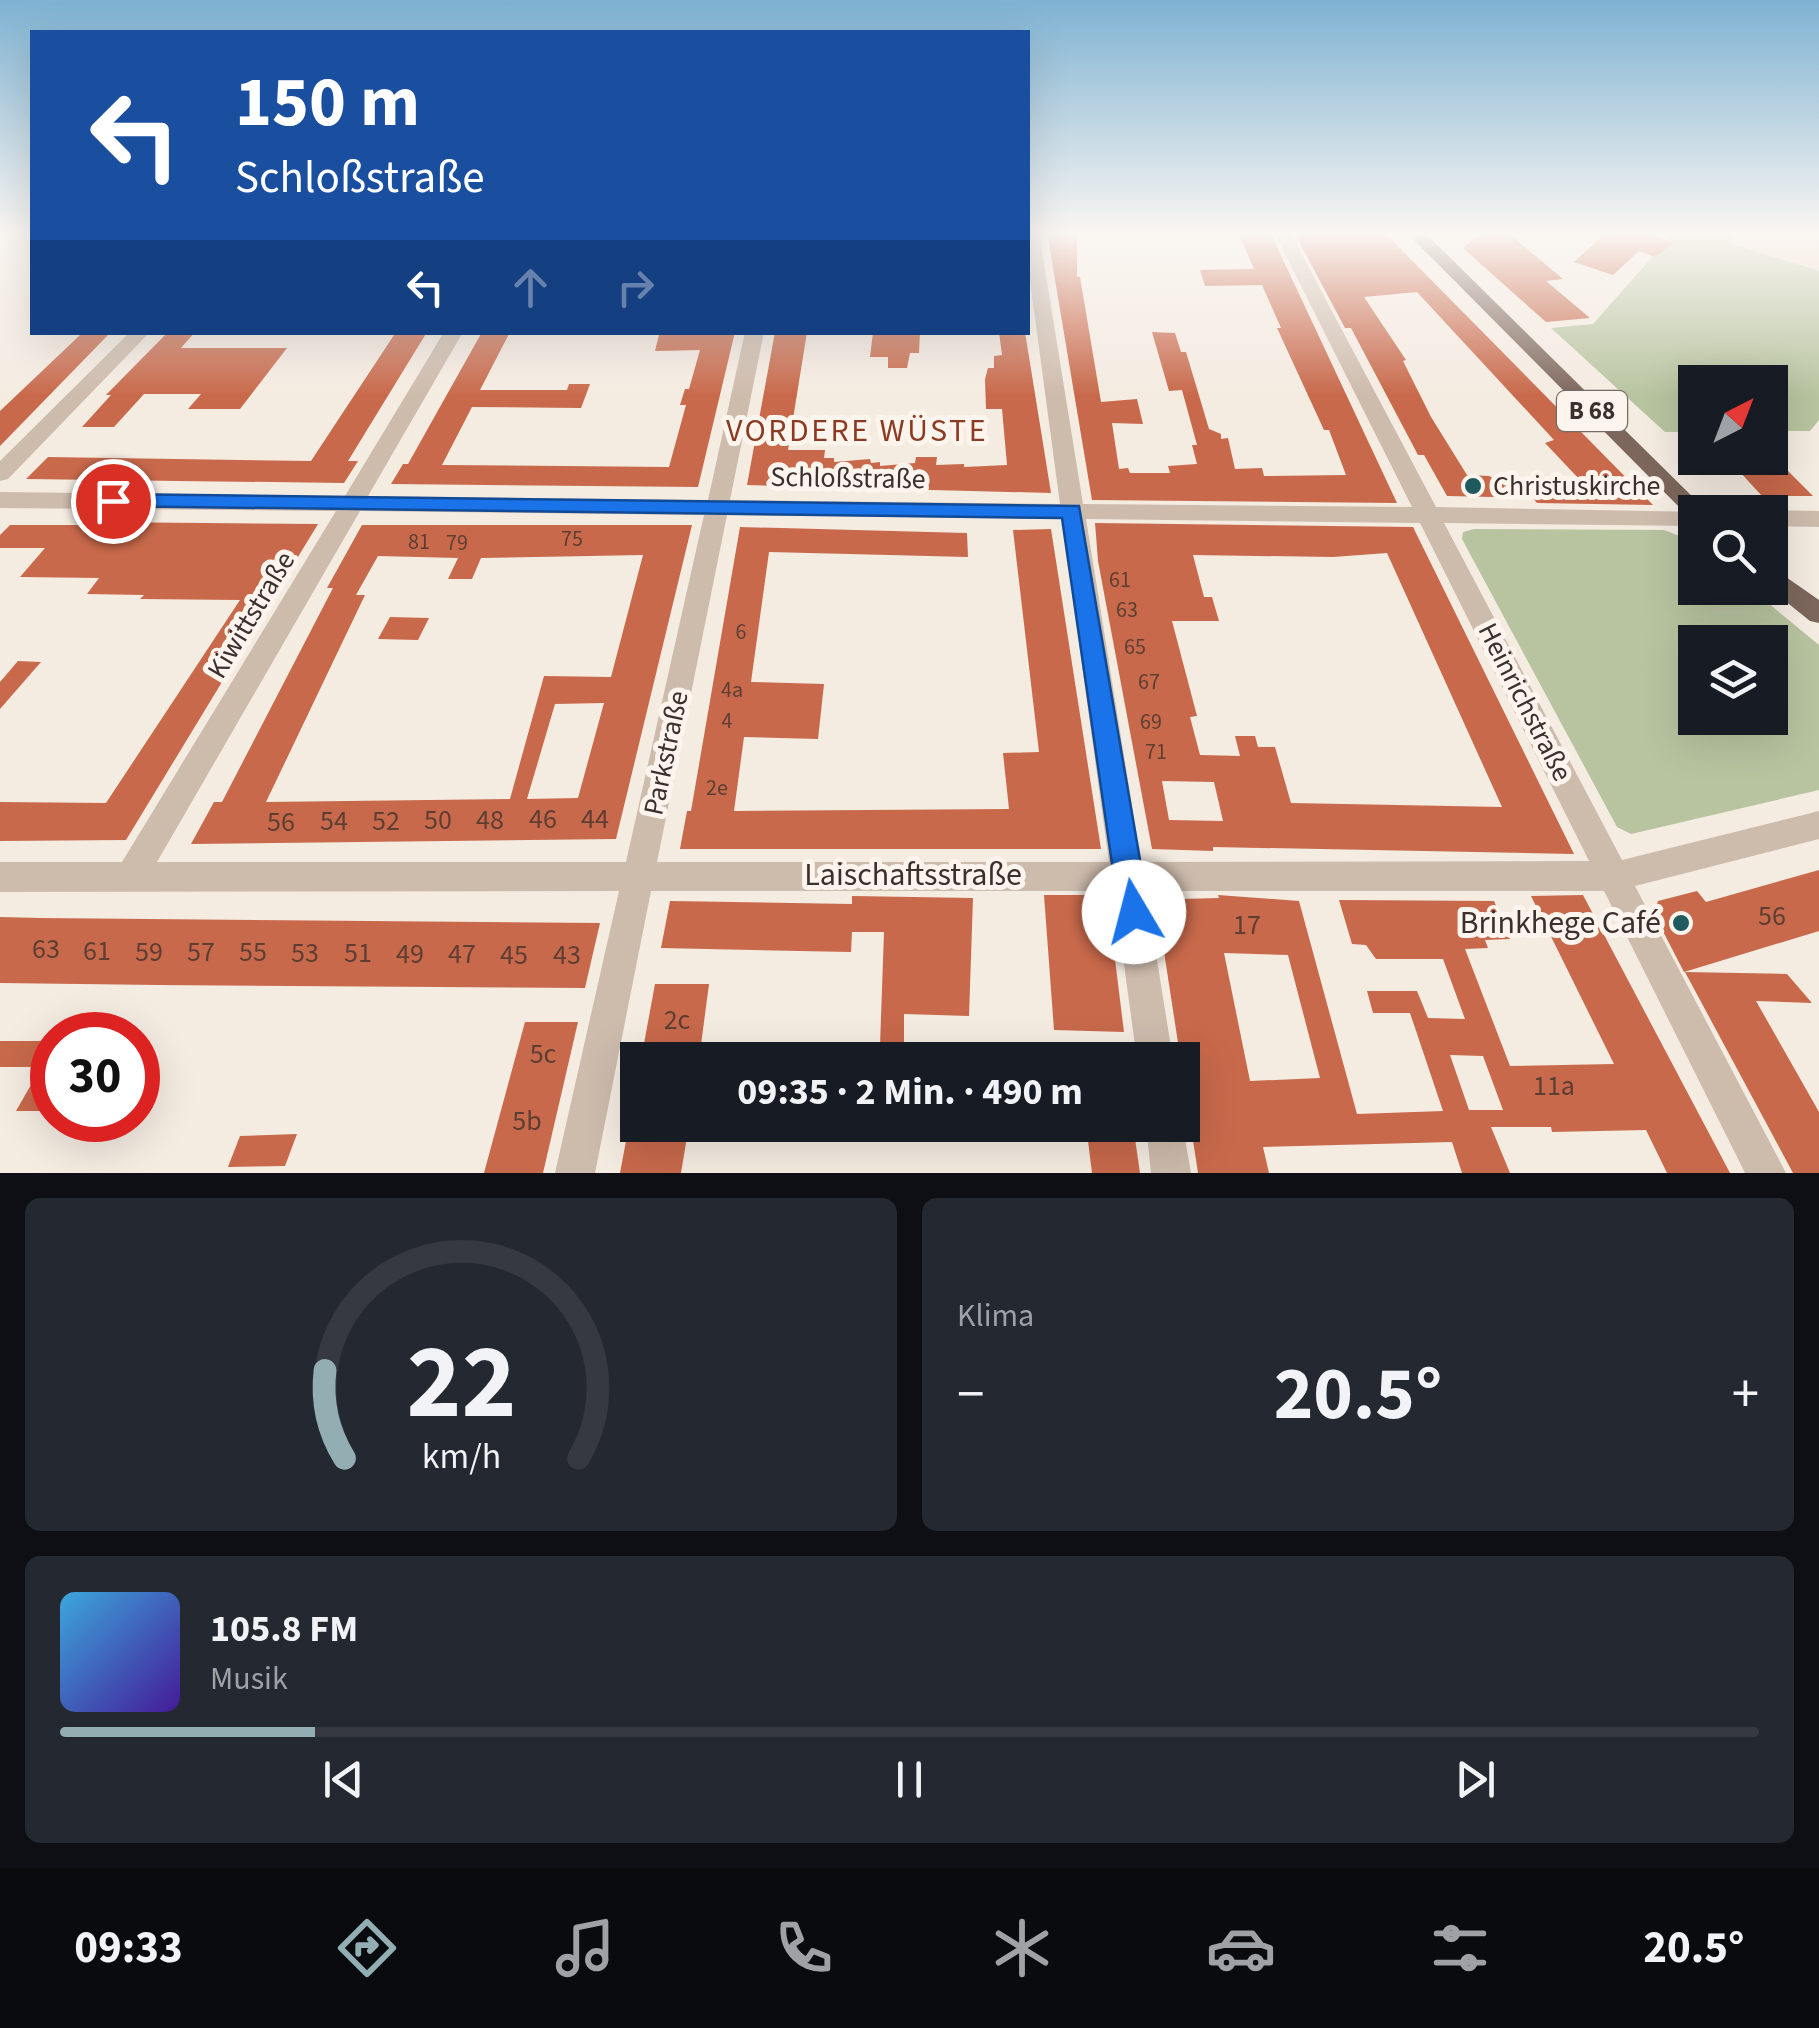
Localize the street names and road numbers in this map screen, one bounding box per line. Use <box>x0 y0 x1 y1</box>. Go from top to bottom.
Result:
road number: B 68 <box>1557 391 1627 431</box>
street label: Schloßstraße <box>770 457 926 499</box>
street label: Kiwittstraße <box>197 544 305 686</box>
street label: Heinrichstraße <box>1468 616 1582 788</box>
street label: Parkstraße <box>633 687 699 819</box>
street label: Laischaftsstraße <box>804 852 1022 898</box>

